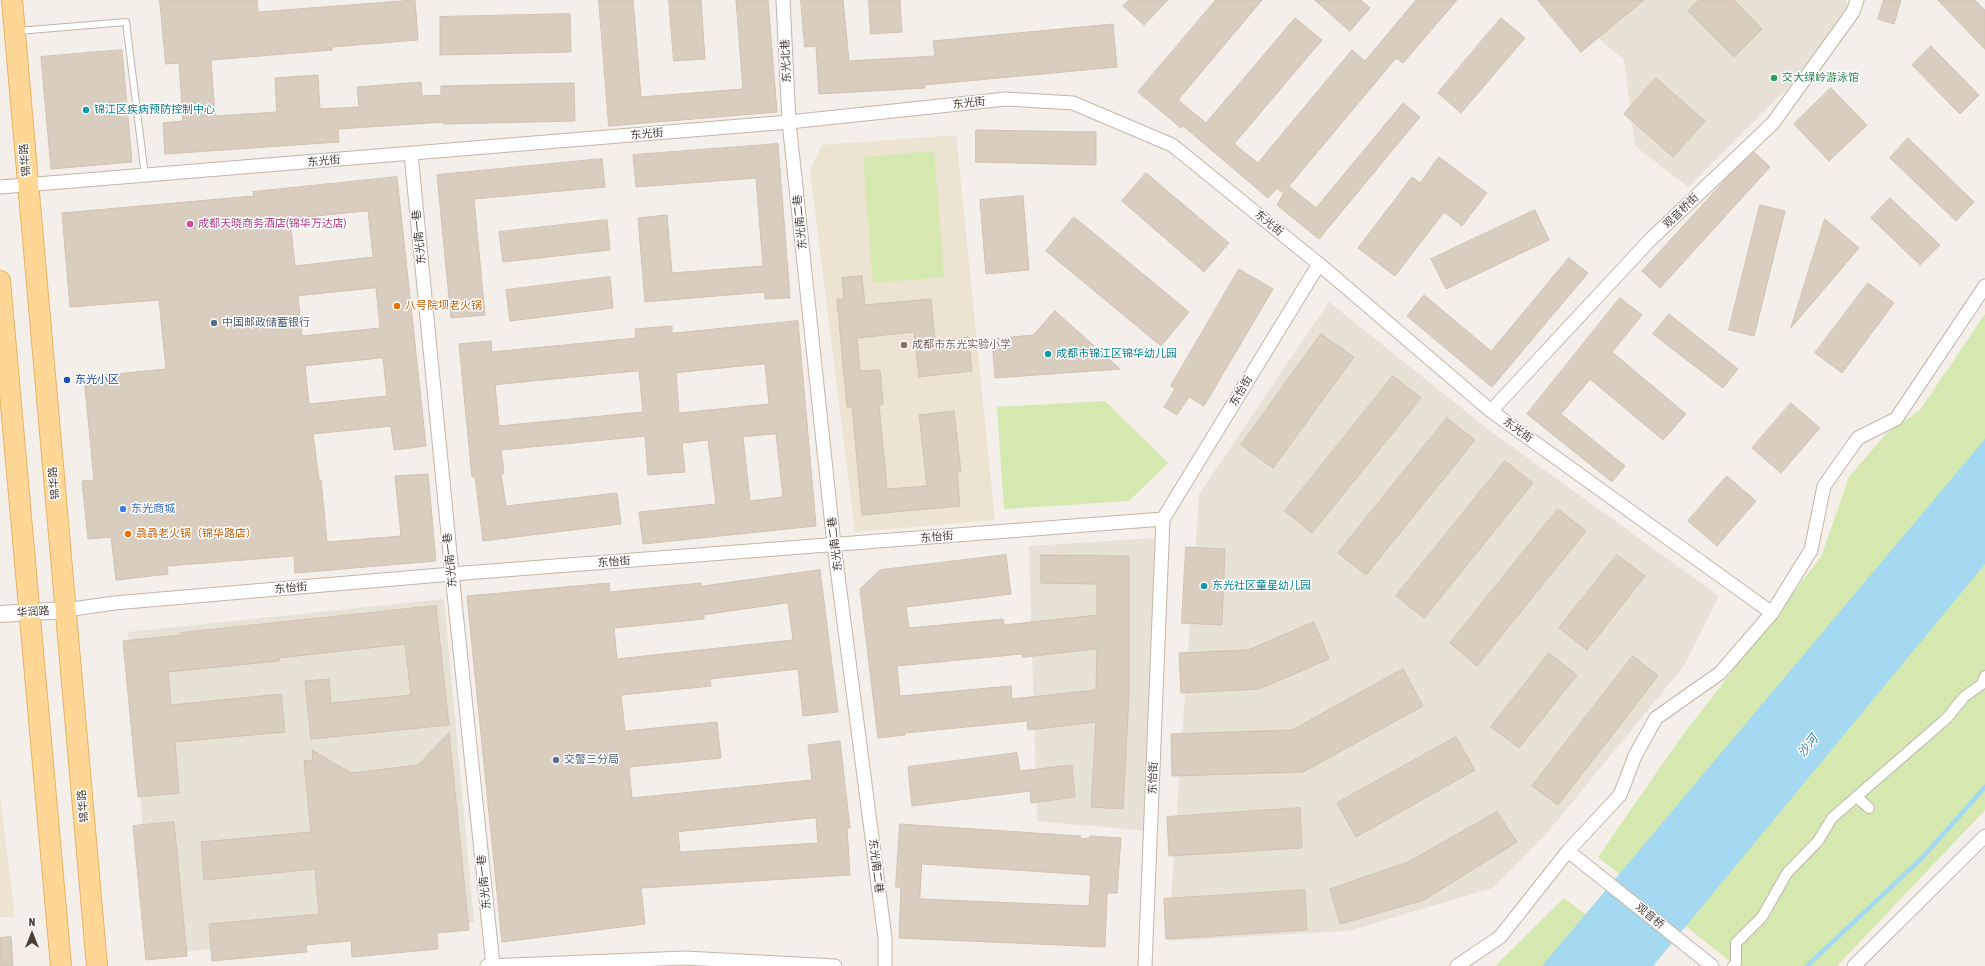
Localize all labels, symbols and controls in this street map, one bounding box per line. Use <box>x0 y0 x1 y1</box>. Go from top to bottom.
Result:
street label: 东光北巷 <box>778 39 794 83</box>
place label: 交大绿岭游泳馆 <box>1782 71 1859 85</box>
marker: 交大绿岭游泳馆 <box>1769 73 1779 83</box>
street label: 东光街 <box>952 95 986 111</box>
place label: 锦江区疾病预防控制中心 <box>94 103 215 117</box>
marker: 锦江区疾病预防控制中心 <box>81 105 91 115</box>
street label: 东光街 <box>630 126 664 142</box>
street label: 锦华路 <box>17 143 33 177</box>
street label: 东光街 <box>307 153 341 169</box>
street label: 观音桥街 <box>1661 191 1701 231</box>
street label: 东光南二巷 <box>791 194 809 250</box>
street label: 东光街 <box>1252 207 1286 239</box>
street label: 东光南一巷 <box>410 209 428 265</box>
place label: 成都天晓商务酒店(锦华万达店) <box>198 217 346 231</box>
marker: 成都天晓商务酒店(锦华万达店) <box>185 219 195 229</box>
place label: 八号院坝老火锅 <box>405 299 482 313</box>
marker: 八号院坝老火锅 <box>392 301 402 311</box>
place label: 中国邮政储蓄银行 <box>222 316 310 330</box>
marker: 中国邮政储蓄银行 <box>209 318 219 328</box>
place label: 成都市东光实验小学 <box>912 338 1011 352</box>
marker: 成都市东光实验小学 <box>899 340 909 350</box>
place label: 成都市锦江区锦华幼儿园 <box>1056 347 1177 361</box>
marker: 成都市锦江区锦华幼儿园 <box>1043 349 1053 359</box>
place label: 东光小区 <box>75 373 119 387</box>
street label: 东怡街 <box>1227 373 1255 409</box>
marker: 东光小区 <box>62 375 72 385</box>
street label: 东光街 <box>1501 415 1535 445</box>
street label: 锦华路 <box>46 466 62 500</box>
place label: 东光商城 <box>131 502 175 516</box>
marker: 东光商城 <box>118 504 128 514</box>
street label: 东光南二巷 <box>825 516 845 572</box>
place label: 骉骉老火锅（锦华路店） <box>136 527 257 541</box>
marker: 骉骉老火锅（锦华路店） <box>123 529 133 539</box>
street label: 东怡街 <box>920 529 954 545</box>
street label: 东光南一巷 <box>441 532 459 588</box>
street label: 东怡街 <box>597 554 631 570</box>
place label: 东光社区童星幼儿园 <box>1212 579 1311 593</box>
street label: 东怡街 <box>274 580 308 596</box>
marker: 东光社区童星幼儿园 <box>1199 581 1209 591</box>
street label: 华润路 <box>16 604 50 620</box>
water label: 沙河 <box>1795 732 1821 760</box>
place label: 交警三分局 <box>564 753 619 767</box>
marker: 交警三分局 <box>551 755 561 765</box>
street label: 东怡街 <box>1146 761 1160 795</box>
street label: 锦华路 <box>75 789 91 823</box>
street label: 东光南二巷 <box>866 838 886 894</box>
street label: 东光南一巷 <box>475 854 493 910</box>
street label: 观音桥 <box>1633 900 1667 932</box>
north arrow <box>12 914 52 954</box>
text: N <box>29 916 35 928</box>

